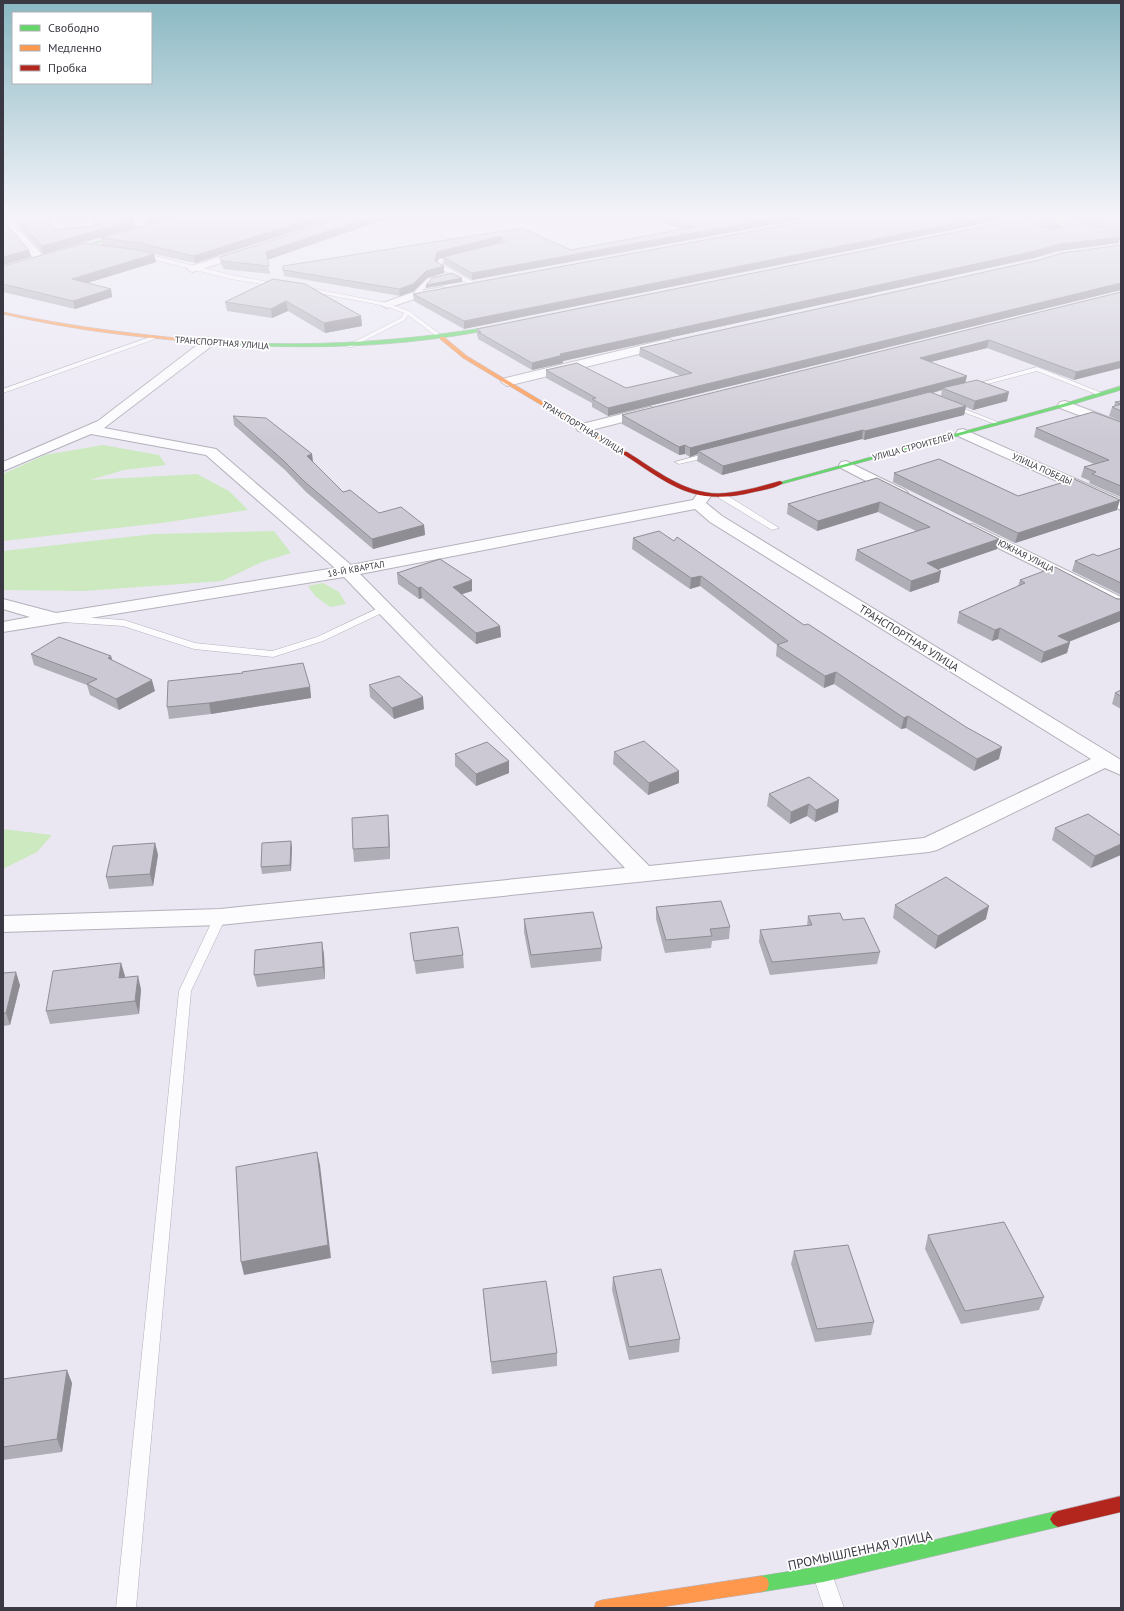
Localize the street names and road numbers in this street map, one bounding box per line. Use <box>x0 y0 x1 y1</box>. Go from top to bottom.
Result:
street label: ТРАНСПОРТНАЯ УЛИЦА <box>175 334 270 351</box>
street label: ТРАНСПОРТНАЯ УЛИЦА <box>540 399 627 457</box>
street label: УЛИЦА СТРОИТЕЛЕЙ <box>871 430 955 463</box>
street label: УЛИЦА ПОБЕДЫ <box>1010 450 1074 487</box>
street label: ЮЖНАЯ УЛИЦА <box>996 537 1057 575</box>
street label: 18-Й КВАРТАЛ <box>327 558 385 579</box>
street label: ТРАНСПОРТНАЯ УЛИЦА <box>856 602 962 675</box>
street label: ПРОМЫШЛЕННАЯ УЛИЦА <box>786 1527 934 1574</box>

